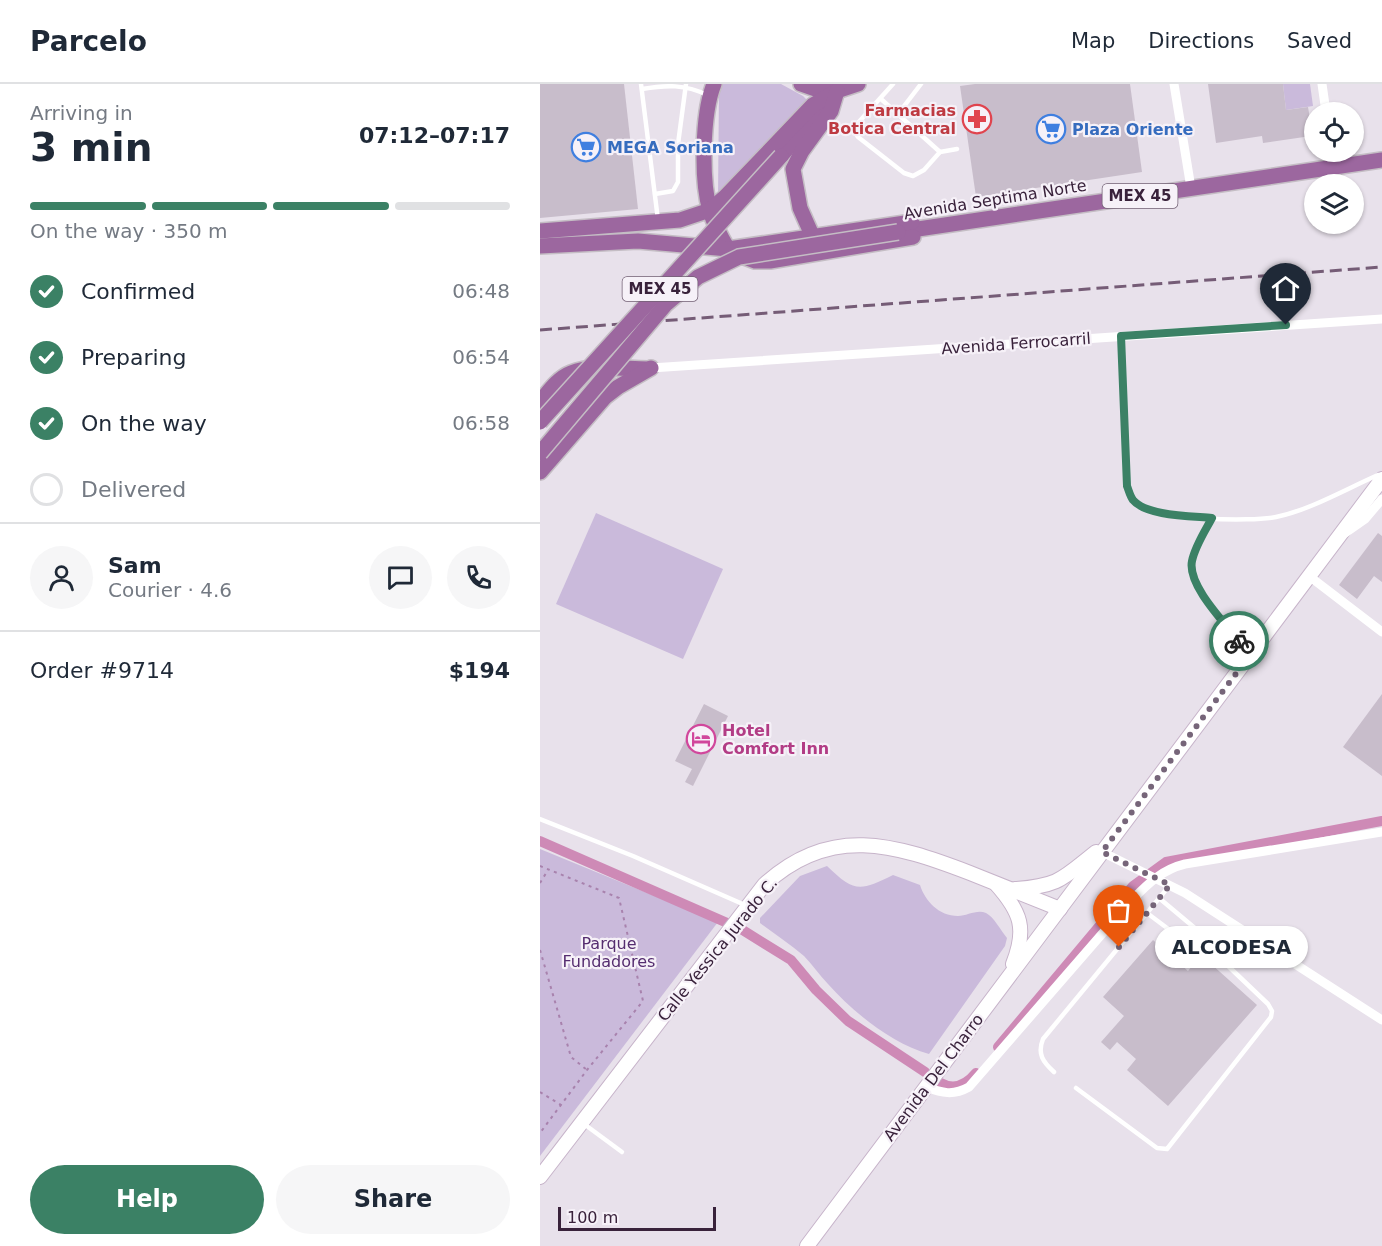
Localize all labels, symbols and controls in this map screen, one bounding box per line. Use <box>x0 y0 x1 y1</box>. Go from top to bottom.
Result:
text: Parcelo <box>30 25 147 58</box>
text: Map <box>1071 29 1115 53</box>
text: Directions <box>1148 29 1254 53</box>
text: Saved <box>1287 29 1352 53</box>
text: Arriving in <box>30 101 133 125</box>
place label: Farmacias Botica Central <box>828 101 956 138</box>
map controls <box>1304 102 1364 234</box>
button: locate <box>1304 102 1364 162</box>
pharmacy icon: Farmacias Botica Central <box>961 103 993 135</box>
supermarket icon: Plaza Oriente <box>1035 113 1067 145</box>
place label: Plaza Oriente <box>1072 120 1194 139</box>
text: 07:12–07:17 <box>359 123 510 148</box>
text: 3 min <box>30 125 152 170</box>
supermarket icon: MEGA Soriana <box>570 131 602 163</box>
place label: MEGA Soriana <box>607 138 734 157</box>
button: layers <box>1304 174 1364 234</box>
street label: Avenida Septima Norte <box>902 176 1088 223</box>
road number: MEX 45 <box>1102 184 1178 208</box>
text: On the way · 350 m <box>30 219 228 243</box>
pin <box>1260 263 1311 325</box>
icon: home <box>1269 272 1302 305</box>
icon: check <box>30 275 63 308</box>
road number: MEX 45 <box>622 277 698 301</box>
text: Confirmed <box>81 279 195 304</box>
text: 06:48 <box>452 279 510 303</box>
street label: Avenida Ferrocarril <box>941 329 1091 358</box>
icon: check <box>30 341 63 374</box>
text: Preparing <box>81 345 187 370</box>
text: 06:54 <box>452 345 510 369</box>
icon: check <box>30 407 63 440</box>
text: On the way <box>81 411 207 436</box>
text: 06:58 <box>452 411 510 435</box>
text: Delivered <box>81 477 186 502</box>
button: person <box>30 546 93 609</box>
button: chat <box>369 546 432 609</box>
button: phone <box>447 546 510 609</box>
text: Sam <box>108 553 162 578</box>
text: Courier · 4.6 <box>108 578 232 602</box>
courier <box>1209 611 1269 671</box>
icon: bike <box>1223 625 1256 658</box>
text: Order #9714 <box>30 658 174 683</box>
text: $194 <box>449 658 510 683</box>
place label: Hotel Comfort Inn <box>722 721 829 758</box>
hotel icon: Hotel Comfort Inn <box>685 723 717 755</box>
street label: Calle Yessica Jurado C. <box>653 874 781 1025</box>
pin <box>1093 885 1144 947</box>
icon: bag <box>1102 894 1135 927</box>
callout: ALCODESA <box>1155 926 1308 968</box>
park label: Parque Fundadores <box>563 934 655 971</box>
text: ALCODESA <box>1171 935 1292 959</box>
street label: Avenida Del Charro <box>879 1010 987 1145</box>
button: Help <box>30 1165 264 1234</box>
button: Share <box>276 1165 510 1234</box>
scale bar <box>558 1204 716 1232</box>
text: 100 m <box>567 1208 618 1227</box>

